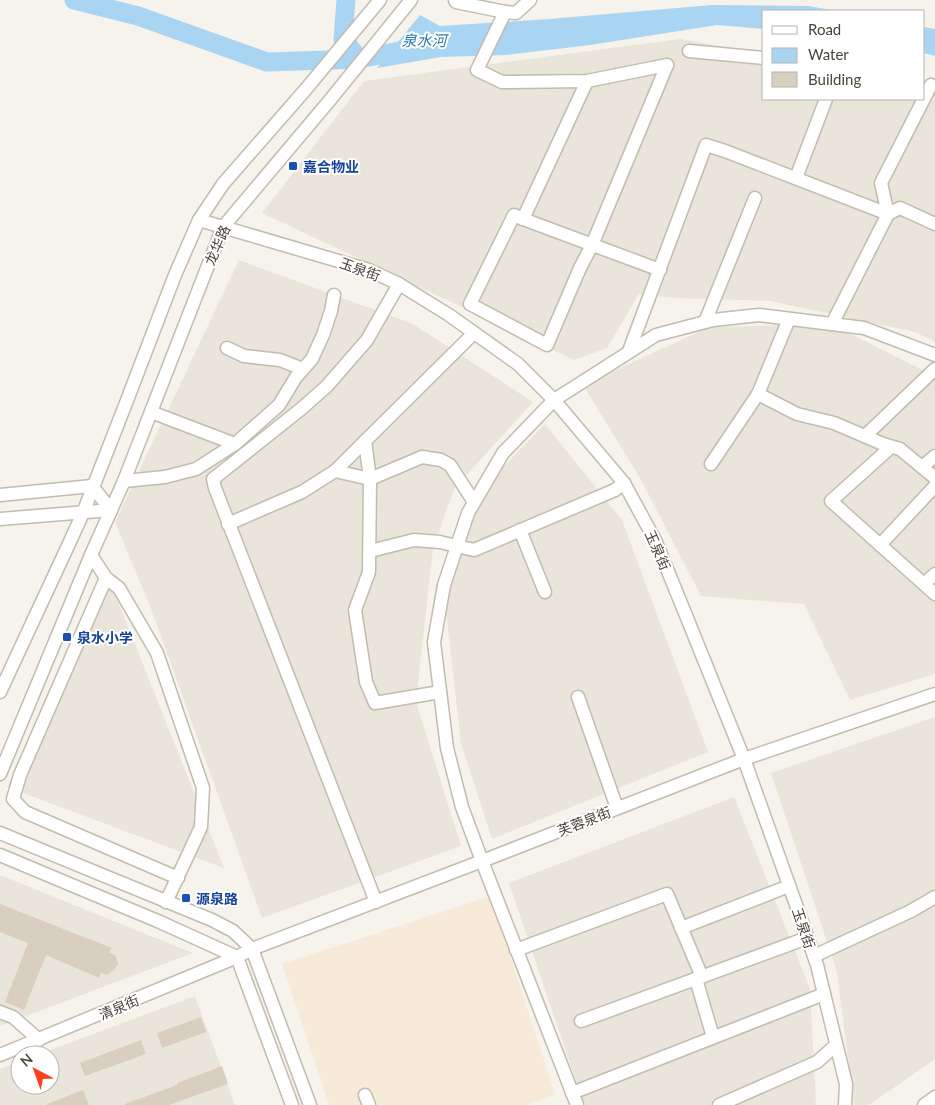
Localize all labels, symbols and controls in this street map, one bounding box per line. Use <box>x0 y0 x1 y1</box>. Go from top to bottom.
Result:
legend <box>762 10 925 100</box>
text: Road <box>808 20 841 38</box>
water label: 泉水河 <box>401 31 449 49</box>
text: Water <box>808 45 849 63</box>
text: Building <box>808 70 861 88</box>
place label: 嘉合物业 <box>303 158 359 175</box>
marker: 嘉合物业 <box>287 160 299 172</box>
street label: 龙华路 <box>201 222 233 268</box>
street label: 玉泉街 <box>337 254 383 284</box>
street label: 玉泉街 <box>642 527 674 573</box>
place label: 泉水小学 <box>77 629 133 646</box>
marker: 泉水小学 <box>61 631 73 643</box>
street label: 芙蓉泉街 <box>555 803 613 839</box>
place label: 源泉路 <box>196 890 238 907</box>
marker: 源泉路 <box>180 892 192 904</box>
street label: 玉泉街 <box>789 905 819 951</box>
street label: 清泉街 <box>96 991 142 1023</box>
north arrow <box>10 1045 60 1095</box>
text: N <box>16 1050 36 1070</box>

